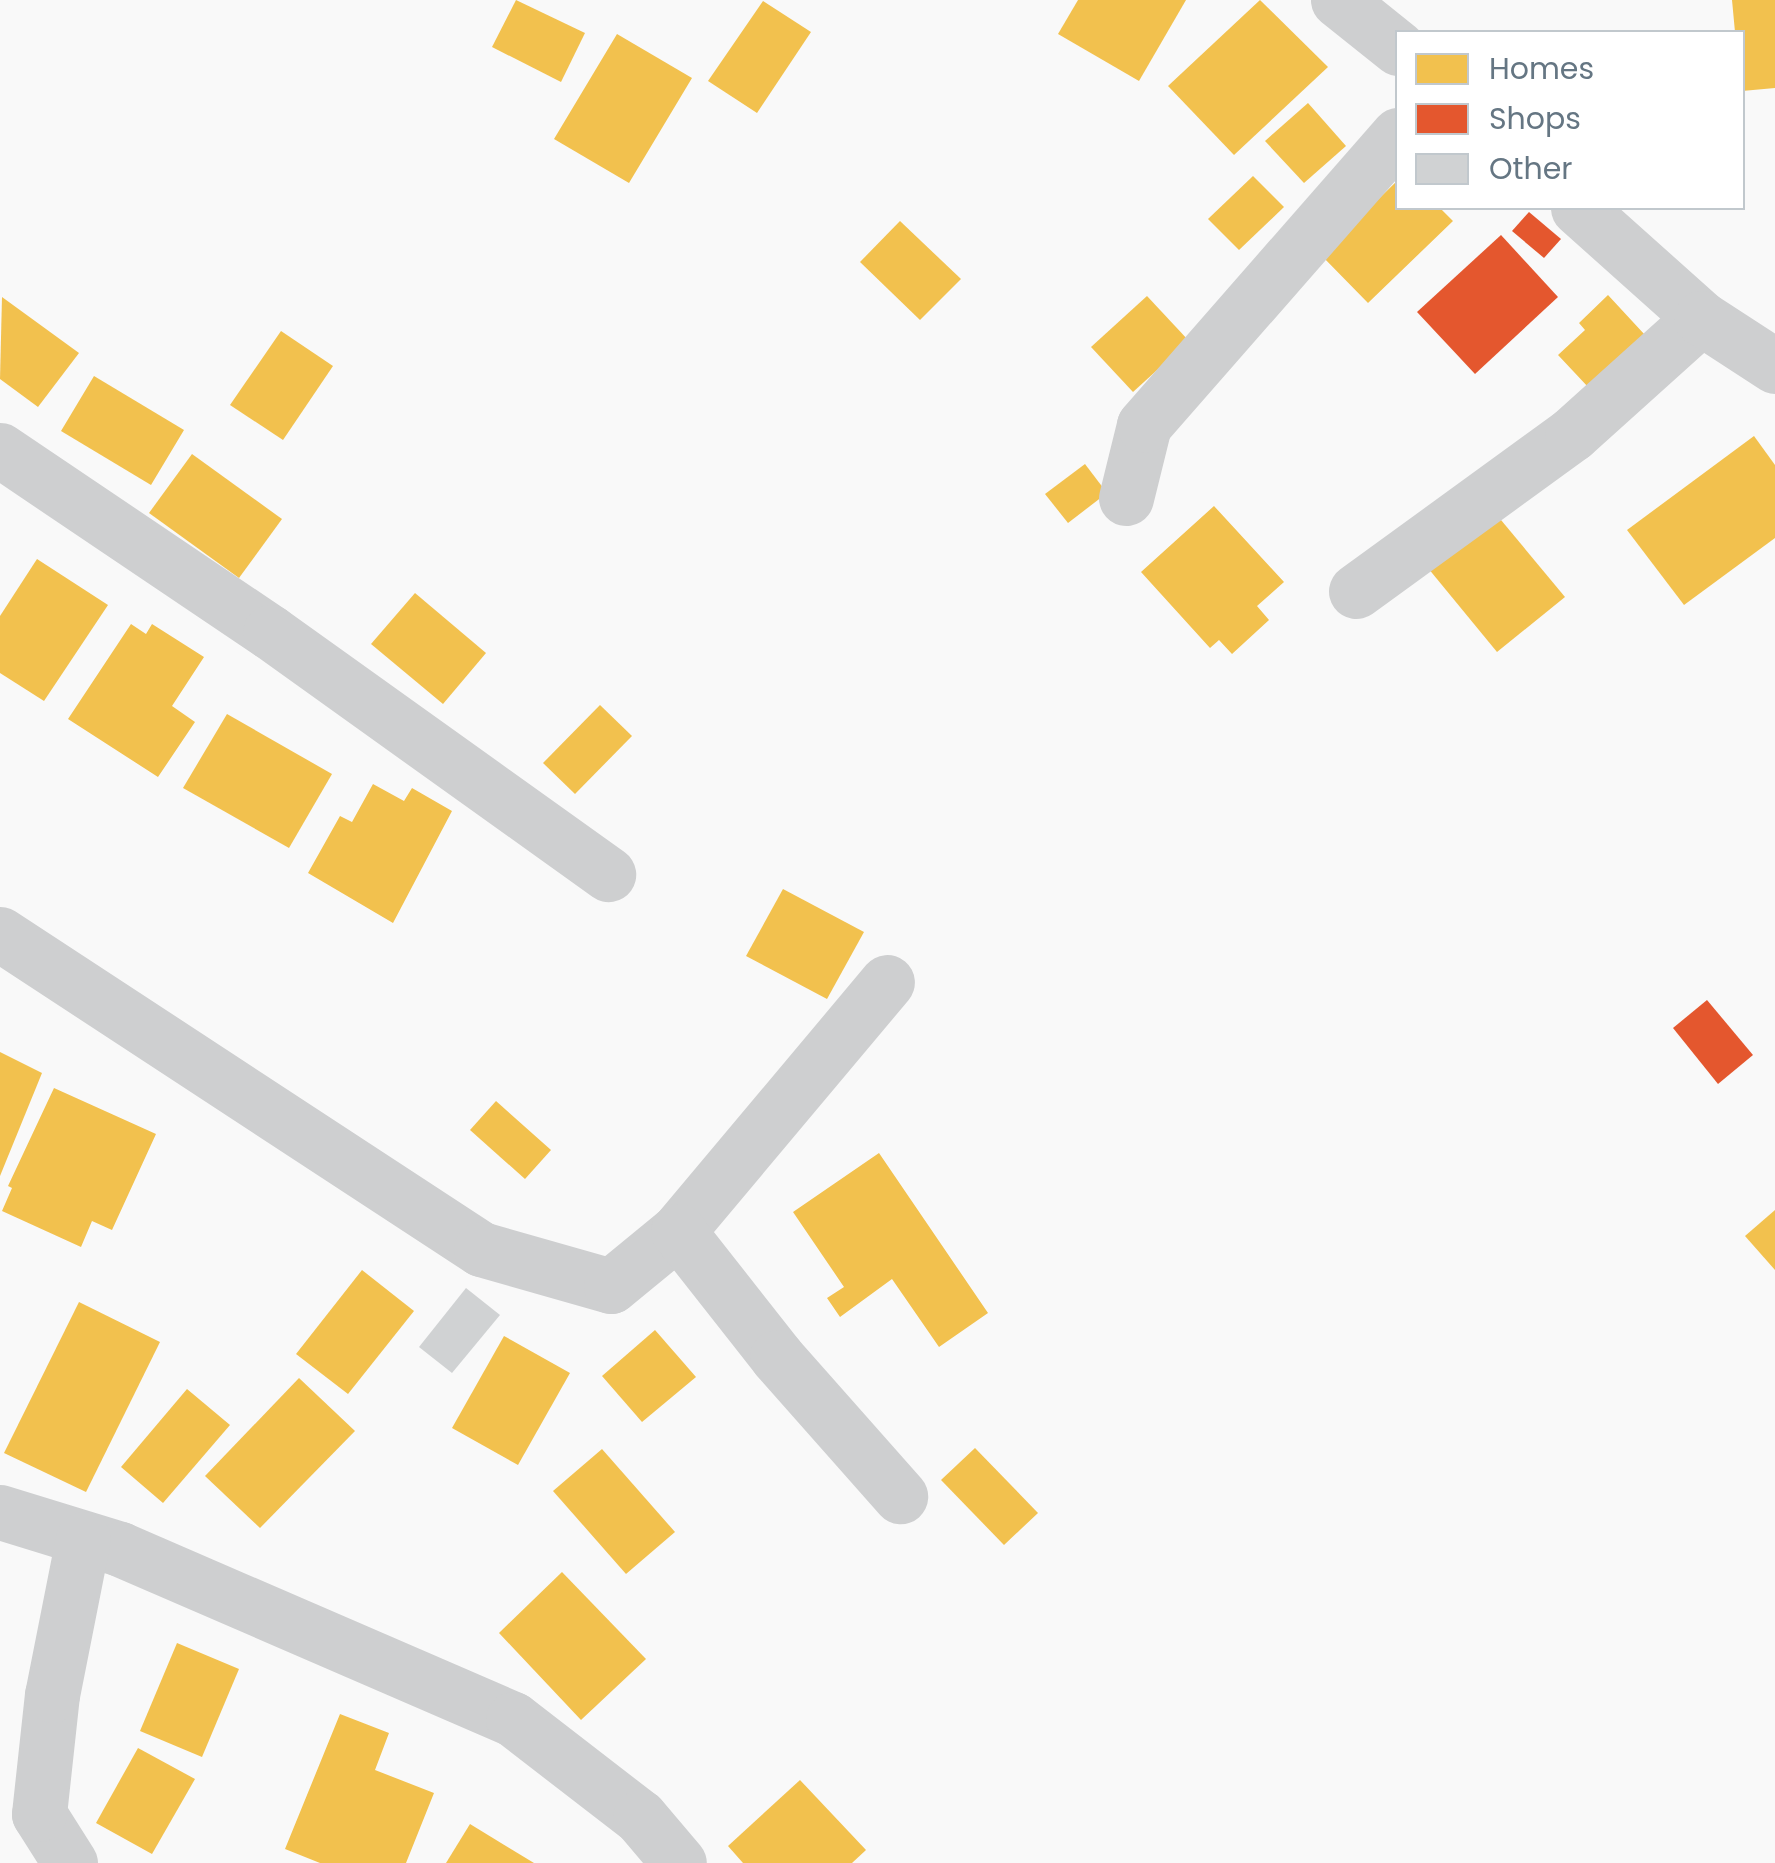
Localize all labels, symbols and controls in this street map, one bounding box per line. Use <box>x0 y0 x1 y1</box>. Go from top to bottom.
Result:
legend <box>1395 30 1745 210</box>
text: Homes <box>1489 47 1594 90</box>
text: Shops <box>1489 97 1581 140</box>
text: Other <box>1489 147 1573 190</box>

